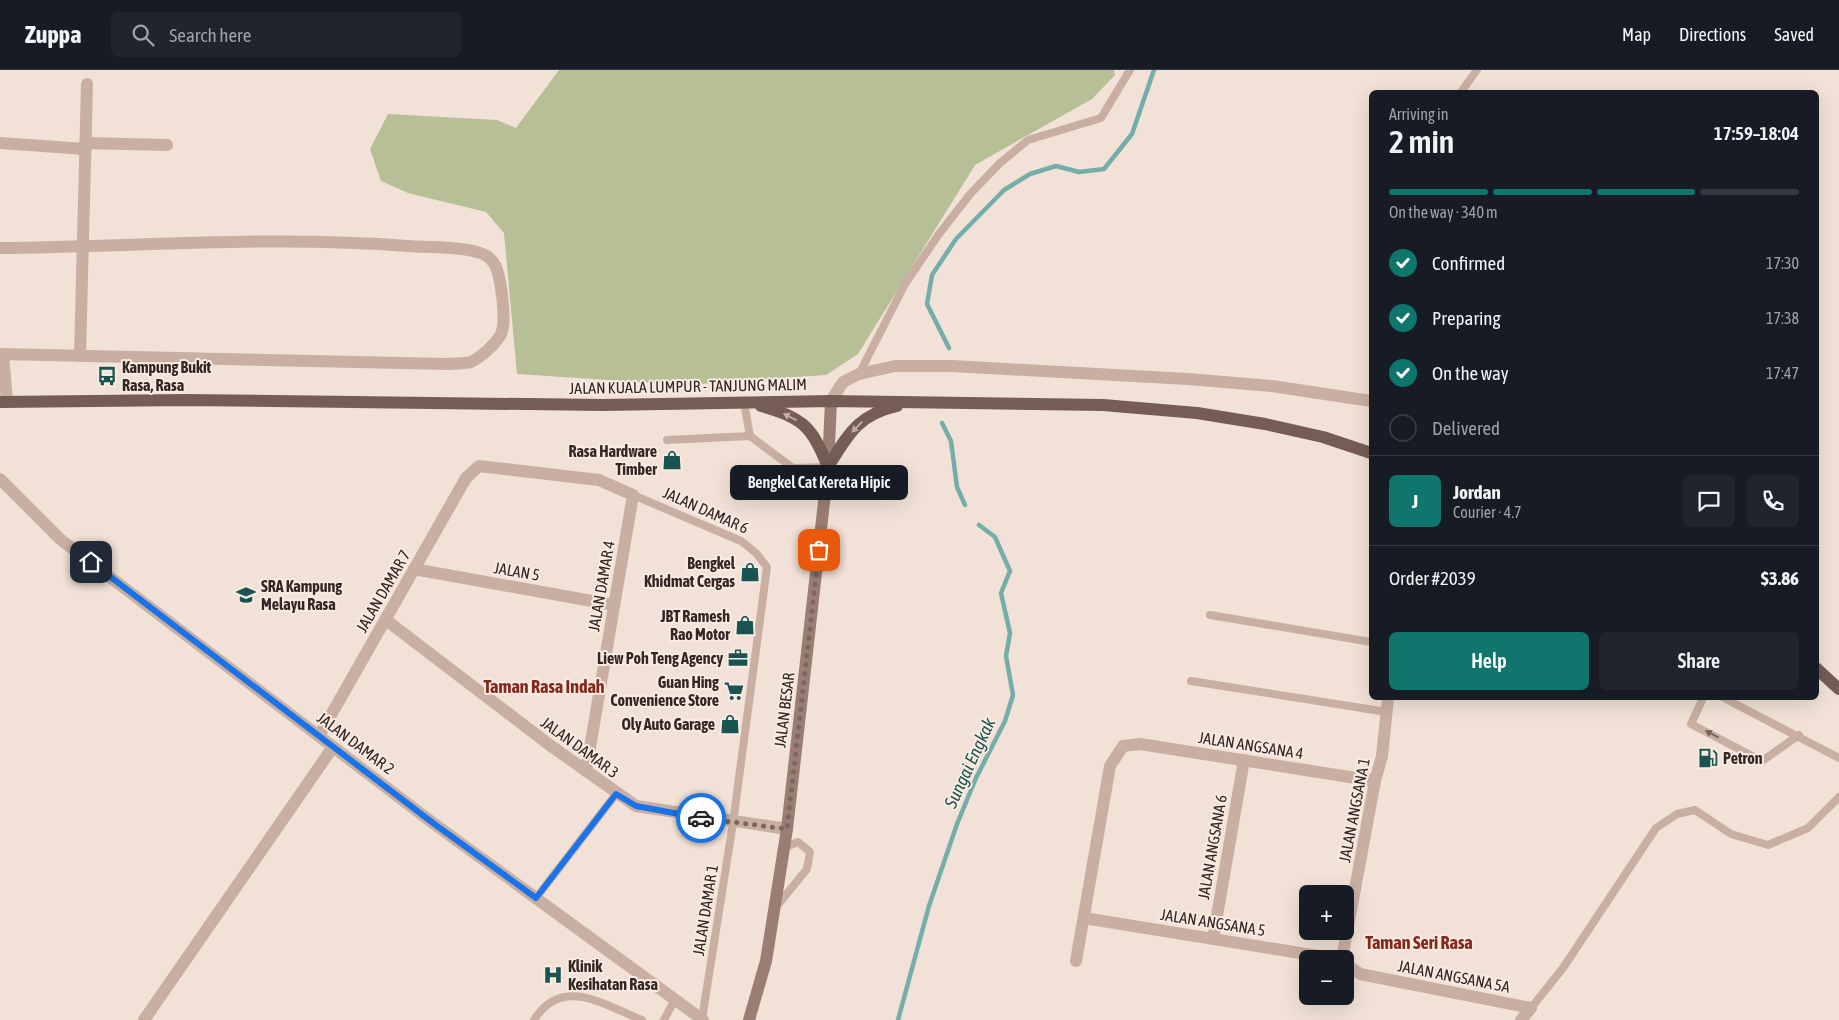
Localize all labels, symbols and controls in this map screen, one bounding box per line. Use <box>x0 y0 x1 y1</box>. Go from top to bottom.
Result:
search box <box>111 12 461 57</box>
text: Zuppa <box>25 21 81 48</box>
icon: search <box>129 21 157 49</box>
text: Search here <box>169 24 251 46</box>
text: Map <box>1622 24 1651 45</box>
text: Directions <box>1679 24 1746 45</box>
text: Saved <box>1774 24 1814 45</box>
text: Arriving in <box>1389 105 1449 123</box>
text: 17:59–18:04 <box>1714 122 1799 144</box>
text: 2 min <box>1389 123 1454 160</box>
text: On the way · 340 m <box>1389 203 1498 221</box>
icon: check <box>1389 249 1417 277</box>
text: Confirmed <box>1432 252 1505 274</box>
text: 17:30 <box>1766 254 1799 272</box>
icon: check <box>1389 304 1417 332</box>
text: Preparing <box>1432 307 1501 329</box>
text: 17:38 <box>1766 309 1799 327</box>
place label: Kampung Bukit Rasa, Rasa <box>122 358 212 394</box>
icon: check <box>1389 359 1417 387</box>
text: On the way <box>1432 362 1509 384</box>
text: 17:47 <box>1766 364 1799 382</box>
bus stop icon: Kampung Bukit Rasa, Rasa <box>96 365 118 387</box>
street label: JALAN KUALA LUMPUR - TANJUNG MALIM <box>569 375 807 397</box>
one-way arrow <box>783 413 797 421</box>
text: Delivered <box>1432 417 1500 439</box>
one-way arrow <box>851 421 863 433</box>
place label: Rasa Hardware Timber <box>568 442 657 478</box>
shop icon: Rasa Hardware Timber <box>661 449 683 471</box>
callout: Bengkel Cat Kereta Hipic <box>730 465 908 500</box>
text: Bengkel Cat Kereta Hipic <box>748 473 890 491</box>
button: chat <box>1683 475 1735 527</box>
button: phone <box>1747 475 1799 527</box>
text: Jordan <box>1453 481 1501 503</box>
street label: JALAN DAMAR 6 <box>660 483 752 537</box>
text: J <box>1412 490 1418 512</box>
text: Courier · 4.7 <box>1453 503 1522 521</box>
pin <box>798 529 840 571</box>
icon: bag <box>805 536 833 564</box>
street label: JALAN DAMAR 4 <box>584 539 618 633</box>
pin <box>70 541 112 583</box>
street label: JALAN DAMAR 7 <box>352 547 414 635</box>
icon: home <box>77 548 105 576</box>
place label: Bengkel Khidmat Cergas <box>644 554 736 590</box>
street label: JALAN 5 <box>493 558 541 584</box>
shop icon: Bengkel Khidmat Cergas <box>739 561 761 583</box>
text: Order #2039 <box>1389 567 1476 589</box>
text: $3.86 <box>1761 567 1799 589</box>
place label: SRA Kampung Melayu Rasa <box>261 577 342 613</box>
school or university icon: SRA Kampung Melayu Rasa <box>235 584 257 606</box>
place label: JBT Ramesh Rao Motor <box>659 607 730 643</box>
shop icon: JBT Ramesh Rao Motor <box>734 614 756 636</box>
button: Help <box>1389 632 1589 690</box>
button: Share <box>1599 632 1799 690</box>
office icon: Liew Poh Teng Agency <box>727 647 749 669</box>
place label: Liew Poh Teng Agency <box>597 649 723 667</box>
street label: JALAN BESAR <box>770 671 798 749</box>
place label: Guan Hing Convenience Store <box>610 673 719 709</box>
district label: Taman Rasa Indah <box>483 676 605 697</box>
supermarket icon: Guan Hing Convenience Store <box>723 680 745 702</box>
street label: JALAN DAMAR 2 <box>314 708 398 778</box>
street label: JALAN DAMAR 3 <box>538 713 622 781</box>
shop icon: Oly Auto Garage <box>719 713 741 735</box>
water label: Sungai Engkak <box>939 714 1000 812</box>
place label: Oly Auto Garage <box>621 715 715 733</box>
street label: JALAN ANGSANA 4 <box>1197 728 1305 762</box>
one-way arrow <box>1705 730 1719 739</box>
fuel station icon: Petron <box>1697 747 1719 769</box>
place label: Petron <box>1723 749 1763 767</box>
street label: JALAN ANGSANA 1 <box>1335 756 1373 864</box>
courier <box>676 793 726 843</box>
street label: JALAN ANGSANA 6 <box>1194 793 1230 901</box>
icon: car <box>687 804 715 832</box>
street label: JALAN DAMAR 1 <box>689 863 721 957</box>
map controls <box>1299 885 1354 1005</box>
button: + <box>1299 885 1354 940</box>
street label: JALAN ANGSANA 5 <box>1159 905 1267 939</box>
district label: Taman Seri Rasa <box>1365 932 1473 953</box>
button: − <box>1299 950 1354 1005</box>
street label: JALAN ANGSANA 5A <box>1396 956 1512 996</box>
place label: Klinik Kesihatan Rasa <box>568 957 658 993</box>
hospital icon: Klinik Kesihatan Rasa <box>542 964 564 986</box>

